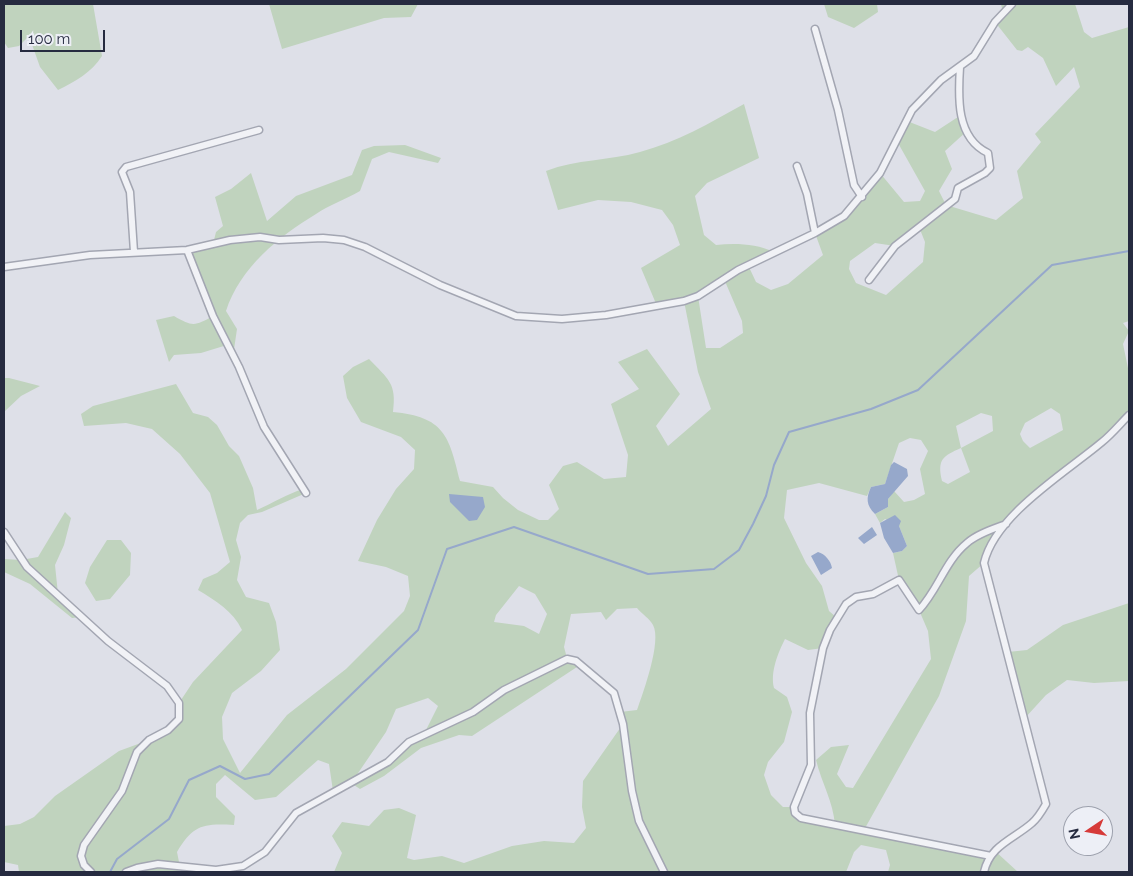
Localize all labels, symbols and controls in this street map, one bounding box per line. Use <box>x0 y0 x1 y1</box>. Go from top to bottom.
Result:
scale bar <box>22 20 108 52</box>
text: 100 m <box>28 30 70 48</box>
north arrow <box>1063 806 1113 856</box>
text: N <box>1065 827 1083 841</box>

